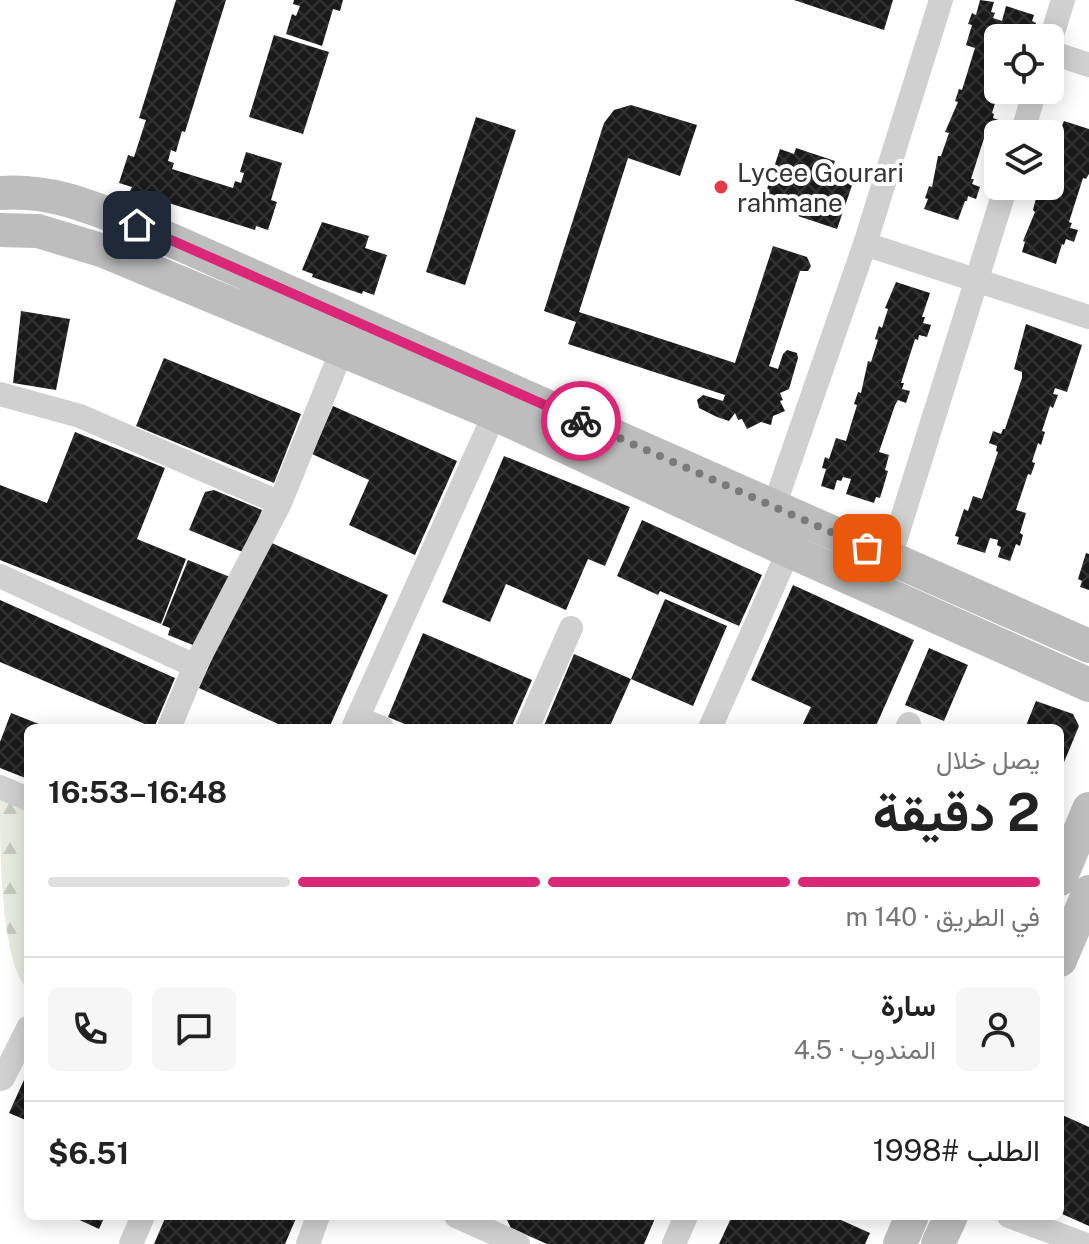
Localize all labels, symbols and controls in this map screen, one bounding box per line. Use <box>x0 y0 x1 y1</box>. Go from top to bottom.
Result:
map controls <box>984 24 1064 200</box>
button: locate <box>984 24 1064 104</box>
button: layers <box>984 120 1064 200</box>
place label: Lycee Gourari rahmane <box>737 157 904 218</box>
marker: Lycee Gourari rahmane <box>712 178 730 196</box>
pin <box>103 191 171 259</box>
icon: home <box>115 203 159 247</box>
courier <box>541 381 621 461</box>
icon: bike <box>559 399 603 443</box>
pin <box>833 514 901 582</box>
icon: bag <box>845 526 889 570</box>
text: يصل خلال <box>936 744 1040 775</box>
text: 16:48–16:53 <box>48 774 227 810</box>
text: 2 دقيقة <box>873 782 1040 843</box>
text: في الطريق · 140 m <box>846 901 1040 932</box>
button: phone <box>48 987 132 1071</box>
button: chat <box>152 987 236 1071</box>
text: سارة <box>881 987 936 1023</box>
button: person <box>956 987 1040 1071</box>
text: المندوب · 4.5 <box>793 1034 936 1065</box>
text: الطلب #1998 <box>873 1132 1040 1168</box>
text: $6.51 <box>48 1135 129 1171</box>

